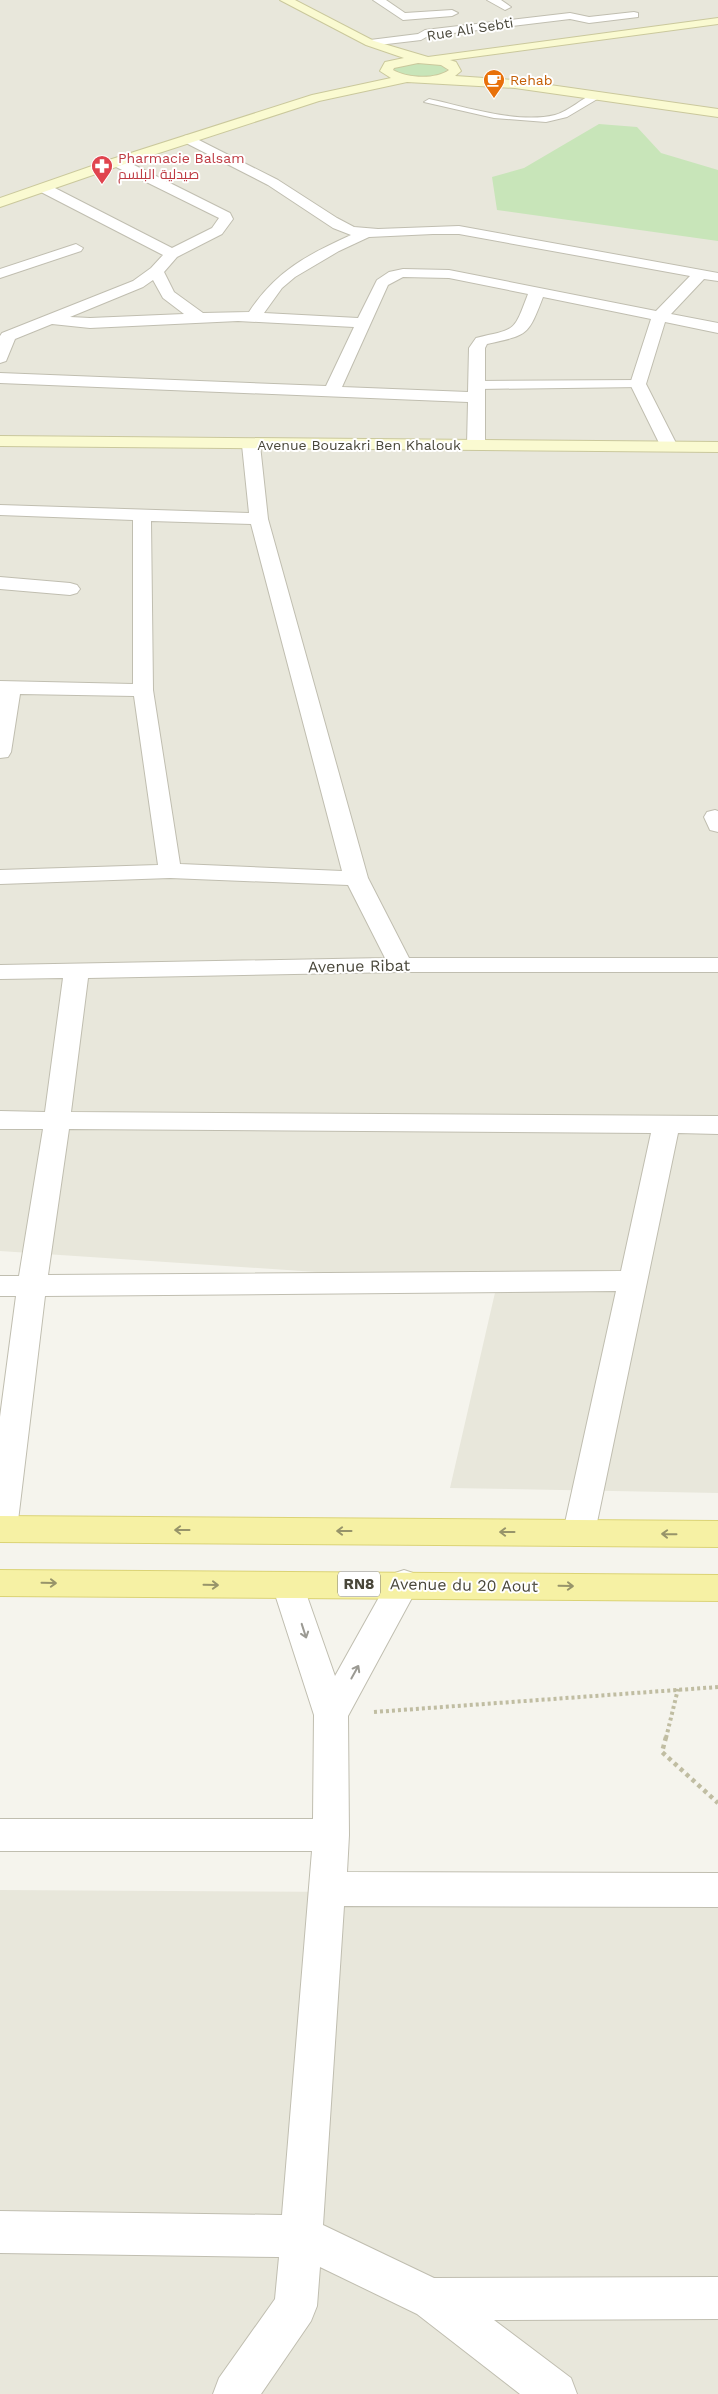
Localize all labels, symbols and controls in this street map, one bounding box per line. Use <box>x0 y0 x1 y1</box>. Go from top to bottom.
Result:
street label: Rue Ali Sebti <box>426 14 514 44</box>
cafe icon: Rehab <box>482 68 506 99</box>
place label: Rehab <box>510 72 553 88</box>
place label: Pharmacie Balsam صيدلية البلسم <box>118 150 245 184</box>
pharmacy icon: Pharmacie Balsam صيدلية البلسم <box>90 154 114 185</box>
street label: Avenue Bouzakri Ben Khalouk <box>257 437 461 453</box>
street label: Avenue Ribat <box>308 956 411 976</box>
one-way arrow <box>174 1525 190 1535</box>
one-way arrow <box>337 1526 353 1536</box>
one-way arrow <box>499 1527 516 1537</box>
one-way arrow <box>662 1529 678 1538</box>
road number: RN8 <box>338 1572 380 1596</box>
street label: Avenue du 20 Aout <box>390 1574 538 1596</box>
one-way arrow <box>40 1578 56 1588</box>
one-way arrow <box>203 1580 219 1589</box>
one-way arrow <box>558 1581 574 1591</box>
one-way arrow <box>299 1623 309 1639</box>
one-way arrow <box>350 1665 360 1680</box>

